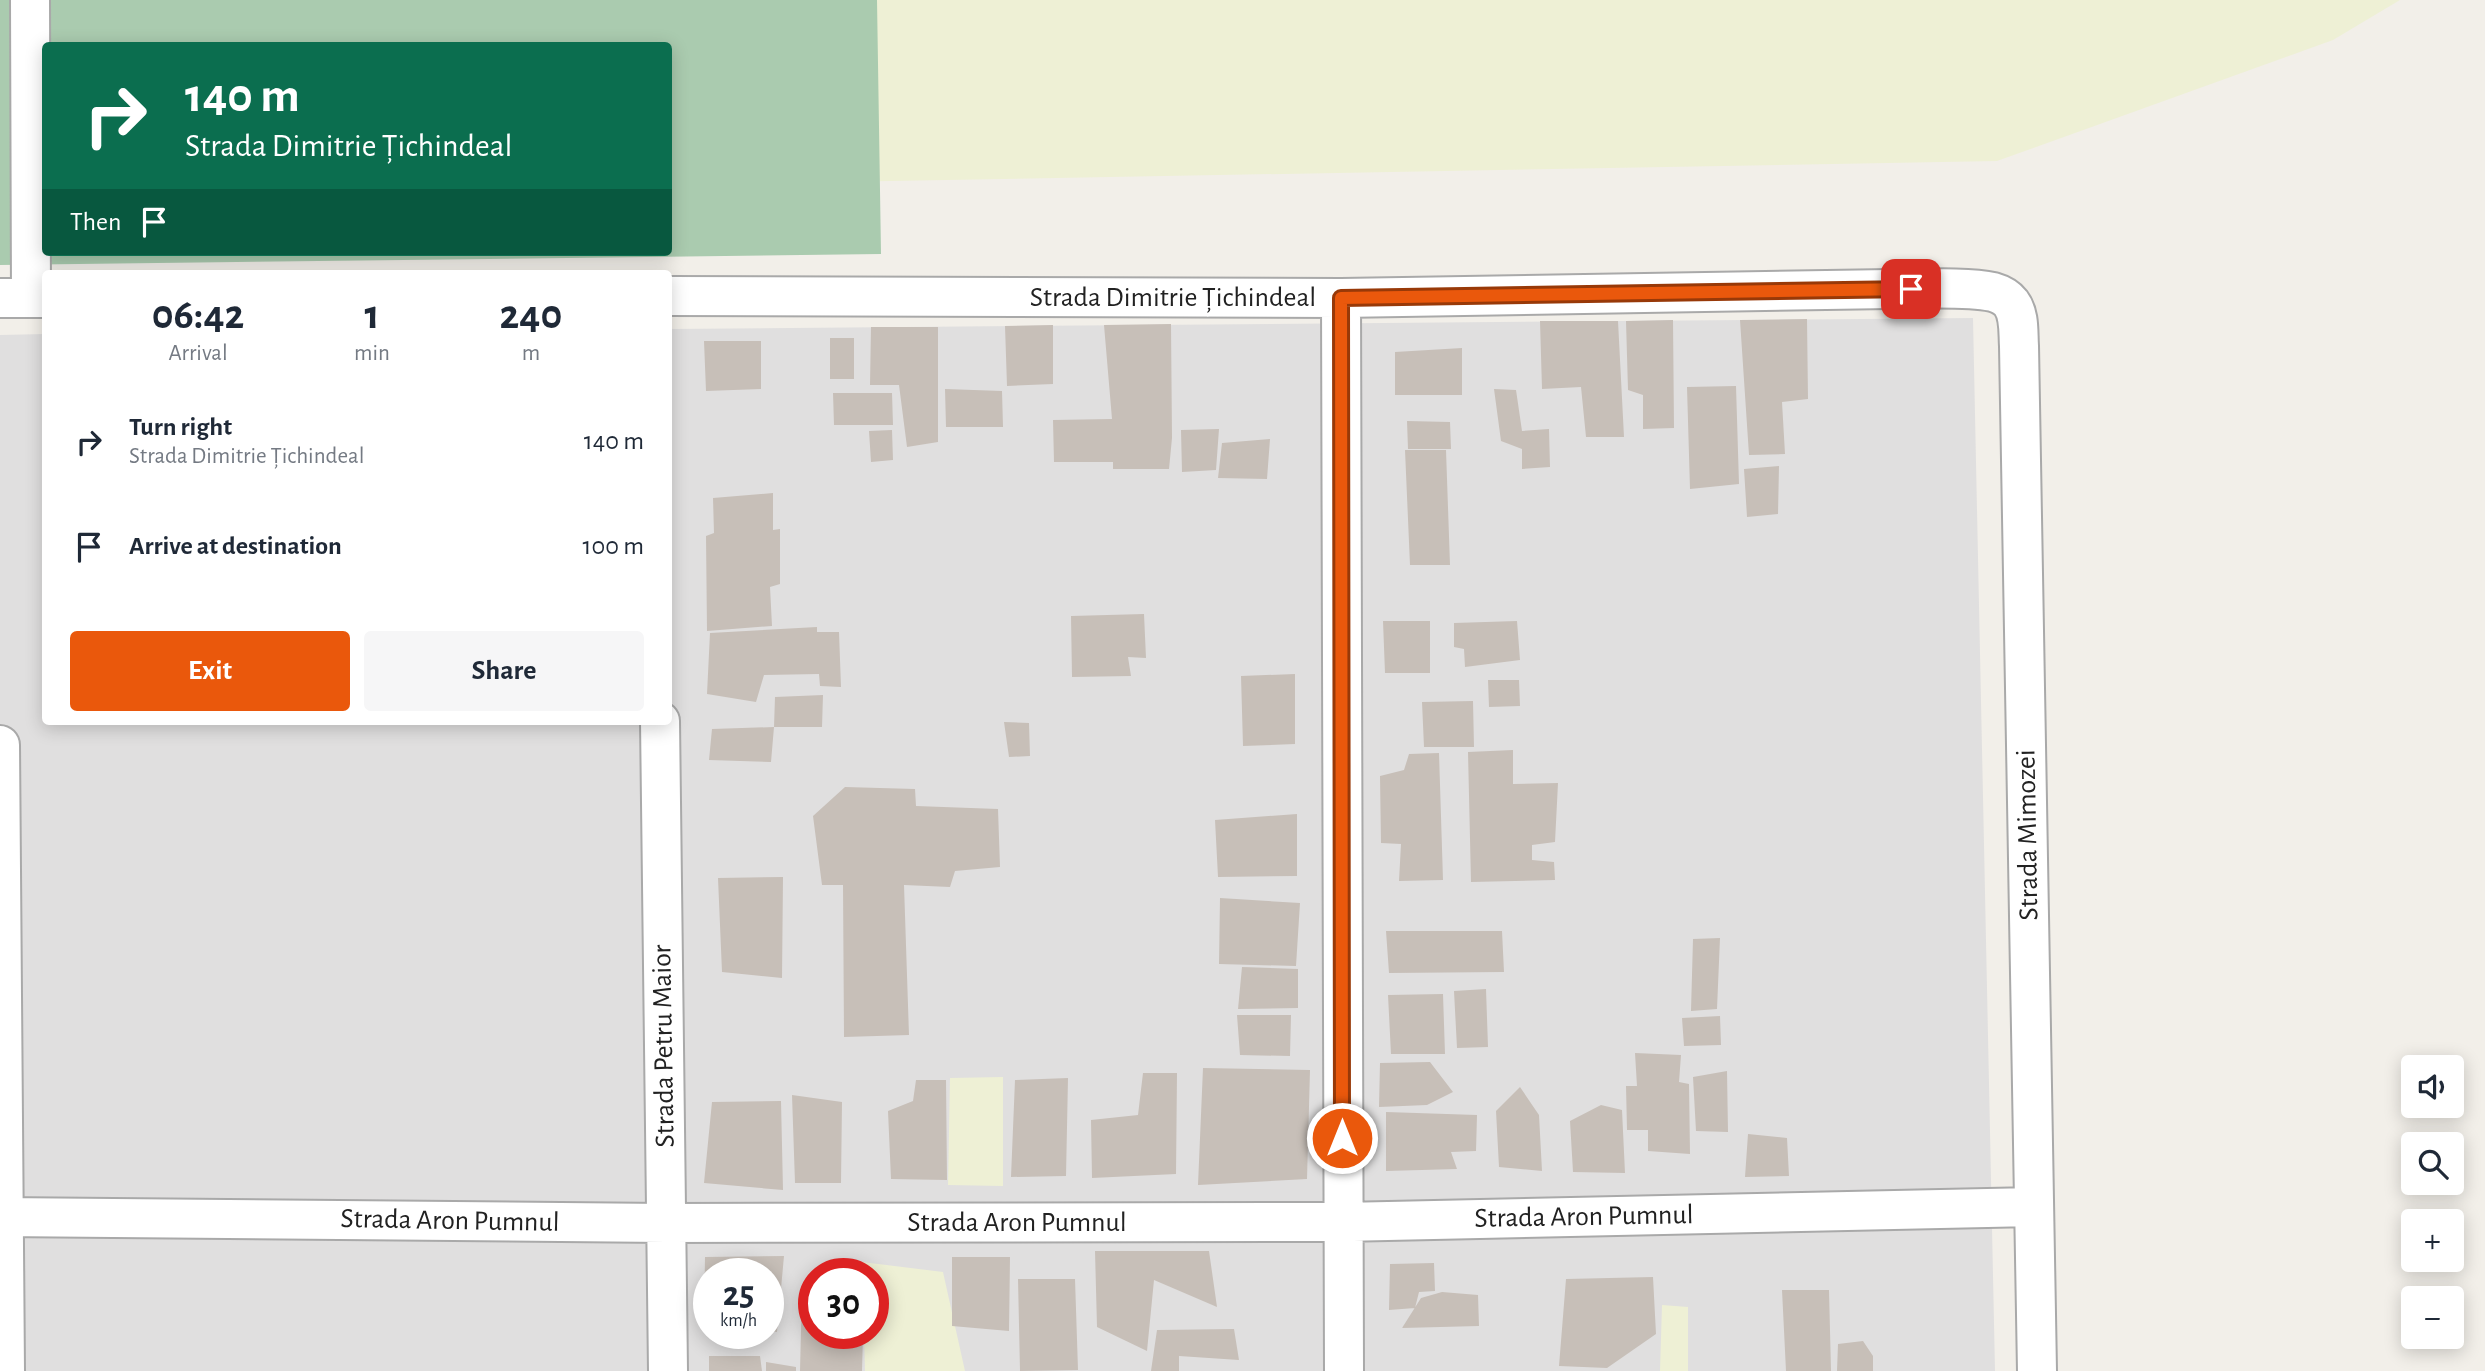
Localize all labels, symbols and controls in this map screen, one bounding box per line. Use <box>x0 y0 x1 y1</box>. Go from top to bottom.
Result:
icon: right <box>70 70 161 161</box>
text: 140 m <box>185 72 300 121</box>
text: Strada Dimitrie Țichindeal <box>185 130 512 162</box>
icon: arrive <box>135 203 173 241</box>
text: Then <box>70 209 121 235</box>
pin <box>1881 259 1941 319</box>
icon: arrive <box>1892 270 1930 308</box>
street label: Strada Dimitrie Țichindeal <box>1030 284 1316 313</box>
text: 06:42 <box>152 294 244 336</box>
text: 1 <box>364 294 380 336</box>
text: 240 <box>500 294 562 336</box>
text: Arrival <box>168 342 228 365</box>
text: min <box>354 342 390 365</box>
text: m <box>522 342 540 365</box>
text: Turn right <box>129 414 232 440</box>
icon: right <box>70 423 108 461</box>
text: 140 m <box>584 428 644 454</box>
text: Strada Dimitrie Țichindeal <box>129 445 364 468</box>
icon: arrive <box>70 528 108 566</box>
text: Arrive at destination <box>129 533 342 559</box>
text: 100 m <box>583 533 644 559</box>
button: Exit <box>70 631 350 711</box>
button: Share <box>364 631 644 711</box>
street label: Strada Mimozei <box>2013 749 2043 921</box>
street label: Strada Petru Maior <box>648 944 680 1148</box>
map controls <box>2401 1055 2464 1349</box>
button: sound <box>2401 1055 2464 1118</box>
position arrow <box>1305 1101 1379 1175</box>
button: search <box>2401 1132 2464 1195</box>
street label: Strada Aron Pumnul <box>1474 1201 1694 1233</box>
street label: Strada Aron Pumnul <box>340 1205 560 1237</box>
street label: Strada Aron Pumnul <box>907 1209 1127 1237</box>
button: + <box>2401 1209 2464 1272</box>
speed limit sign: 30 <box>798 1258 889 1349</box>
text: 25 <box>723 1277 754 1312</box>
button: − <box>2401 1286 2464 1349</box>
text: km/h <box>720 1312 757 1330</box>

